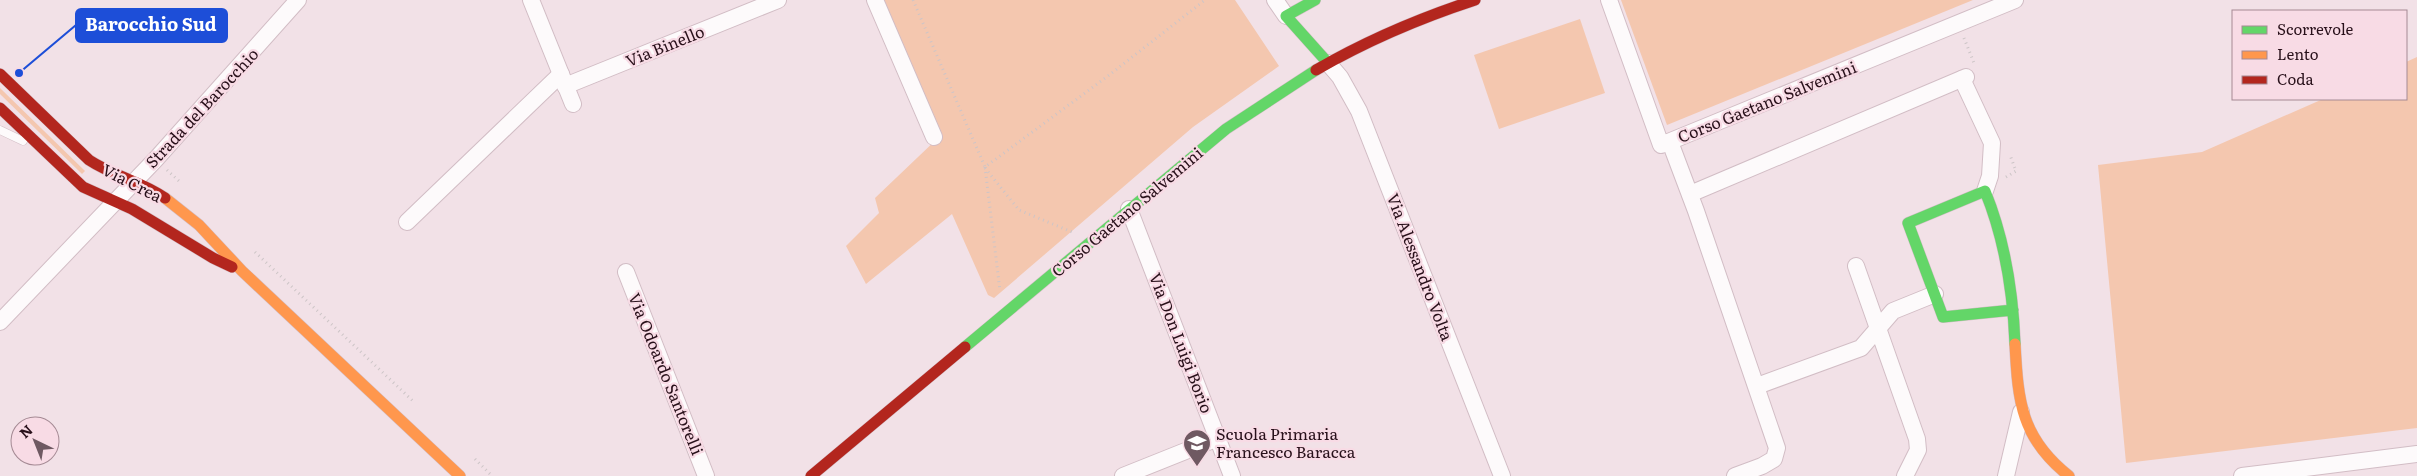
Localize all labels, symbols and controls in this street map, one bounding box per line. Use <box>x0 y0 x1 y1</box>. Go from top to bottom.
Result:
callout: Barocchio Sud <box>76 9 227 42</box>
text: Barocchio Sud <box>85 10 217 37</box>
legend <box>2232 10 2407 100</box>
text: Scorrevole <box>2277 17 2354 40</box>
street label: Via Binello <box>622 18 708 72</box>
street label: Strada del Barocchio <box>139 42 263 173</box>
text: Lento <box>2277 42 2319 65</box>
street label: Corso Gaetano Salvemini <box>1674 54 1860 148</box>
text: Coda <box>2277 67 2314 90</box>
street label: Corso Gaetano Salvemini <box>1045 141 1207 282</box>
street label: Via Crea <box>98 157 167 208</box>
street label: Via Alessandro Volta <box>1382 189 1460 344</box>
street label: Via Don Luigi Borio <box>1144 269 1220 416</box>
street label: Via Odoardo Santorelli <box>623 289 710 458</box>
north arrow <box>10 416 60 466</box>
text: N <box>14 419 37 442</box>
place label: Scuola Primaria Francesco Baracca <box>1216 421 1356 463</box>
school or university icon: Scuola Primaria Francesco Baracca <box>1182 428 1212 467</box>

